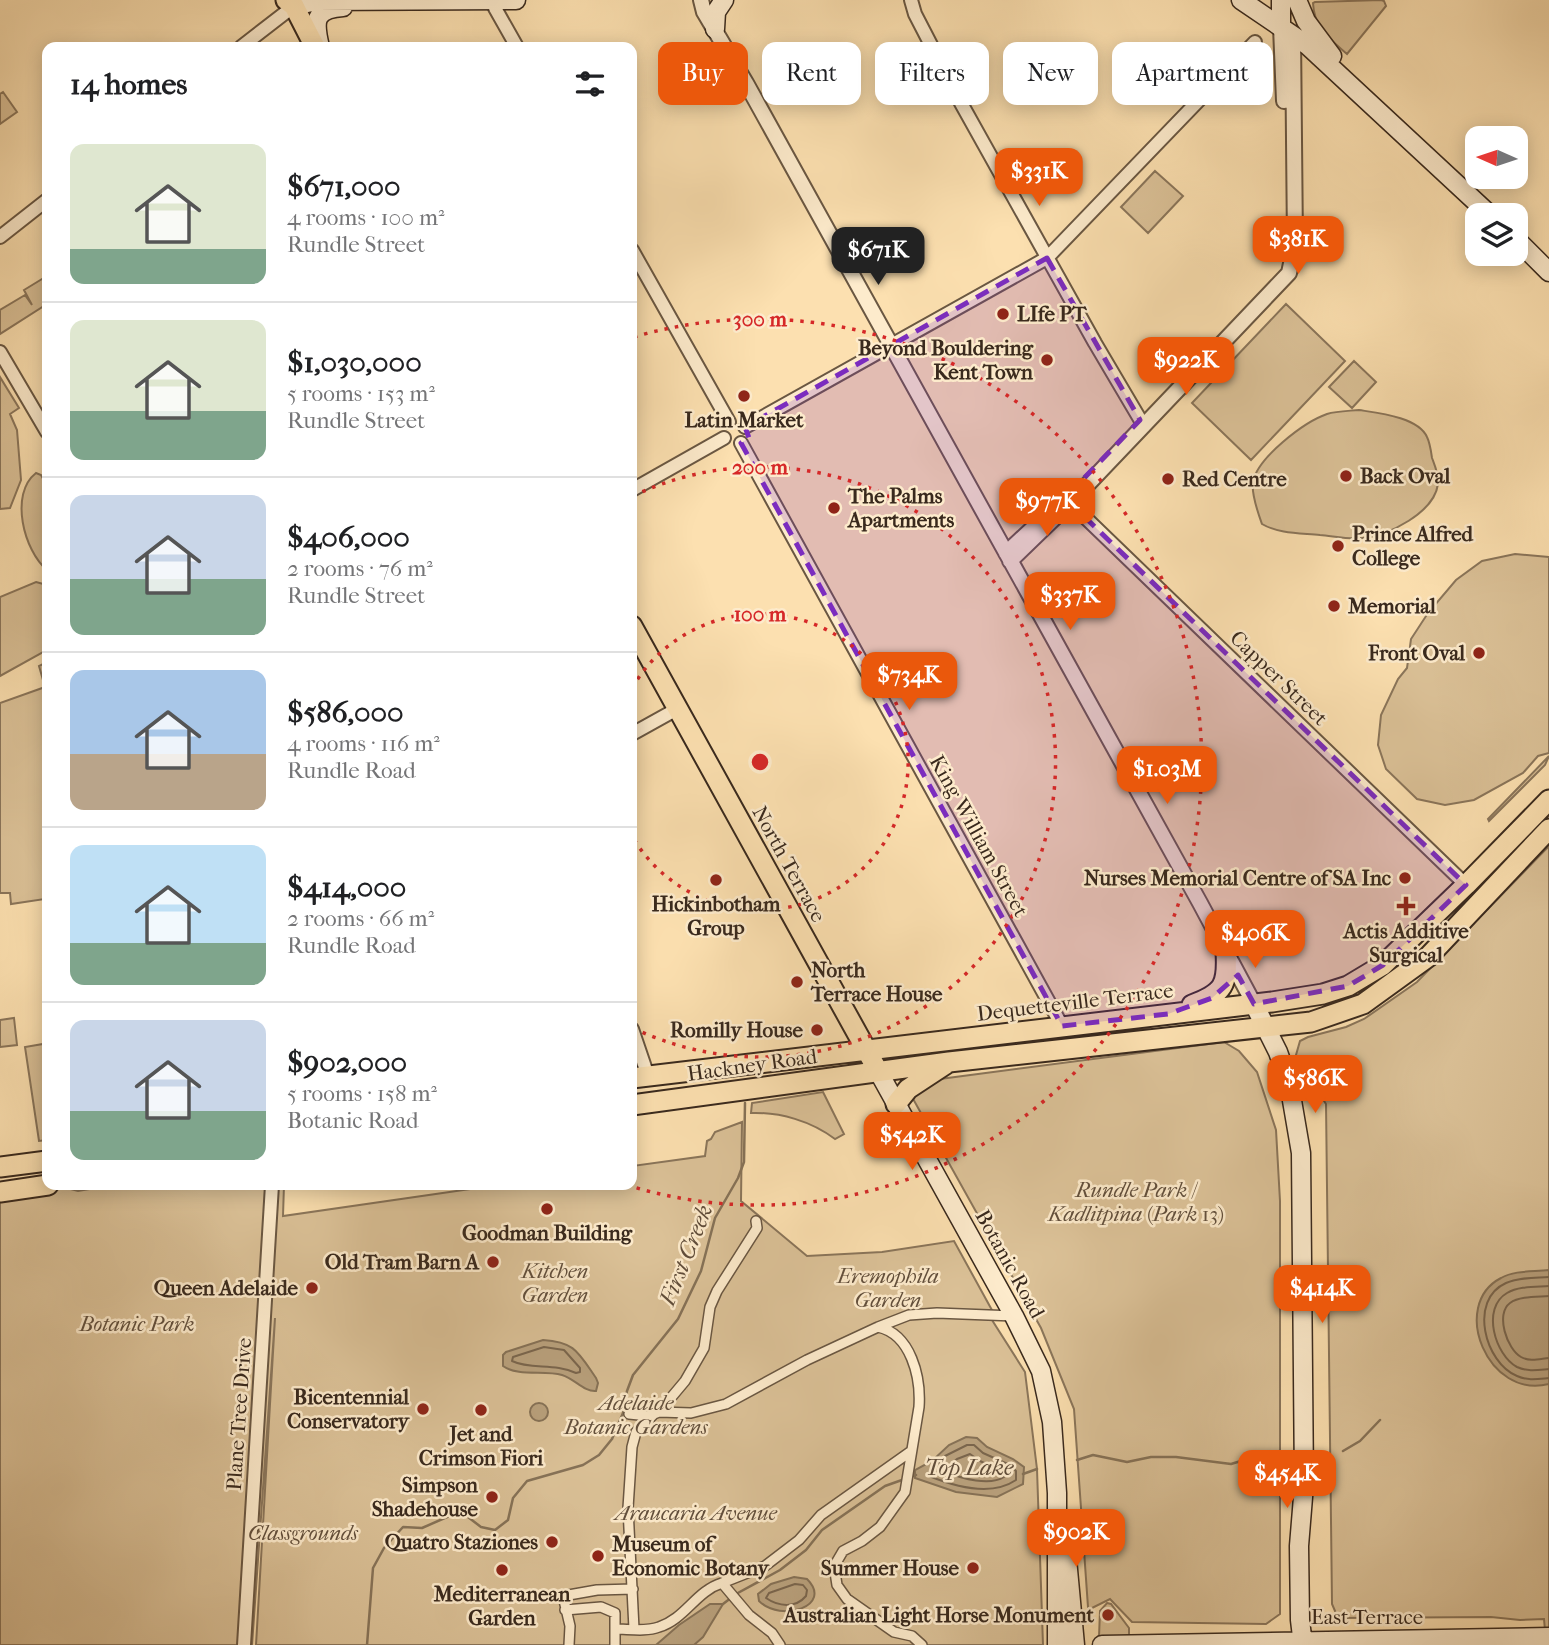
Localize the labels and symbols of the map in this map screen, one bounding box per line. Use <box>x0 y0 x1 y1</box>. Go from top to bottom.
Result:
north arrow <box>1465 126 1528 189</box>
pin: $331K <box>990 148 1088 208</box>
pin: $381K <box>1249 216 1347 276</box>
pin: $671K <box>829 228 927 287</box>
place label: LIfe PT <box>1017 302 1087 326</box>
marker: LIfe PT <box>995 306 1011 322</box>
text: 300 m <box>733 307 787 331</box>
place label: Beyond Bouldering Kent Town <box>858 336 1034 384</box>
pin: $922K <box>1137 338 1235 397</box>
marker: Beyond Bouldering Kent Town <box>1039 352 1055 368</box>
marker: Latin Market <box>736 388 752 404</box>
place label: Latin Market <box>685 408 804 432</box>
text: 200 m <box>732 455 789 479</box>
place label: Back Oval <box>1360 464 1451 488</box>
place label: Red Centre <box>1182 467 1287 491</box>
marker: Back Oval <box>1338 468 1354 484</box>
marker: Red Centre <box>1160 471 1176 487</box>
pin: $977K <box>998 478 1096 538</box>
place label: The Palms Apartments <box>846 484 955 532</box>
marker: The Palms Apartments <box>826 500 842 516</box>
place label: Prince Alfred College <box>1352 522 1474 570</box>
marker: Prince Alfred College <box>1330 538 1346 554</box>
pin: $337K <box>1021 572 1119 632</box>
place label: Memorial <box>1347 594 1436 618</box>
marker: Memorial <box>1326 598 1342 614</box>
text: 100 m <box>734 602 787 626</box>
street label: Capper Street <box>1225 626 1333 731</box>
place label: Front Oval <box>1367 641 1465 665</box>
marker: Front Oval <box>1471 645 1487 661</box>
pin: $734K <box>860 652 958 712</box>
pin: $1.03M <box>1110 746 1224 806</box>
centre of rings <box>748 750 772 774</box>
street label: King William Street <box>925 751 1034 921</box>
street label: North Terrace <box>747 802 831 926</box>
place label: Nurses Memorial Centre of SA Inc <box>1084 866 1391 890</box>
marker: Nurses Memorial Centre of SA Inc <box>1397 870 1413 886</box>
marker: Hickinbotham Group <box>708 872 724 888</box>
place label: Hickinbotham Group <box>652 892 781 940</box>
marker: Actis Additive Surgical <box>1396 896 1416 916</box>
pin: $406K <box>1206 911 1304 970</box>
place label: Actis Additive Surgical <box>1341 919 1469 967</box>
place label: North Terrace House <box>810 958 943 1006</box>
marker: North Terrace House <box>789 974 805 990</box>
street label: Dequetteville Terrace <box>975 978 1175 1026</box>
place label: Romilly House <box>670 1018 804 1042</box>
marker: Romilly House <box>809 1022 825 1038</box>
street label: Hackney Road <box>685 1044 819 1086</box>
pin: $586K <box>1266 1056 1364 1115</box>
pin: $542K <box>863 1112 961 1172</box>
park label: Rundle Park / Kadlitpina (Park 13) <box>1046 1178 1224 1226</box>
marker: Goodman Building <box>539 1201 555 1217</box>
water label: First Creek <box>653 1201 718 1310</box>
street label: Botanic Road <box>970 1206 1050 1323</box>
place label: Goodman Building <box>462 1221 633 1245</box>
place label: Old Tram Barn A <box>325 1250 480 1274</box>
marker: Old Tram Barn A <box>485 1254 501 1270</box>
park label: Kitchen Garden <box>520 1259 589 1307</box>
park label: Eremophila Garden <box>835 1264 939 1312</box>
pin: $414K <box>1273 1266 1371 1325</box>
place label: Queen Adelaide <box>154 1276 299 1300</box>
marker: Queen Adelaide <box>304 1280 320 1296</box>
park label: Botanic Park <box>78 1312 195 1336</box>
street label: Plane Tree Drive <box>222 1337 256 1491</box>
place label: Bicentennial Conservatory <box>287 1385 411 1433</box>
park label: Adelaide Botanic Gardens <box>563 1391 708 1439</box>
marker: Bicentennial Conservatory <box>415 1401 431 1417</box>
marker: Jet and Crimson Fiori <box>473 1402 489 1418</box>
place label: Jet and Crimson Fiori <box>419 1422 544 1470</box>
pin: $454K <box>1238 1450 1336 1510</box>
water label: Top Lake <box>925 1454 1014 1481</box>
place label: Simpson Shadehouse <box>372 1473 479 1521</box>
marker: Simpson Shadehouse <box>484 1489 500 1505</box>
park label: Araucaria Avenue <box>612 1501 777 1525</box>
pin: $902K <box>1027 1510 1125 1569</box>
park label: Classgrounds <box>248 1521 359 1545</box>
place label: Quatro Staziones <box>385 1530 538 1554</box>
place label: Museum of Economic Botany <box>611 1532 770 1580</box>
marker: Quatro Staziones <box>544 1534 560 1550</box>
marker: Museum of Economic Botany <box>590 1548 606 1564</box>
place label: Summer House <box>821 1556 960 1580</box>
marker: Summer House <box>965 1560 981 1576</box>
marker: Mediterranean Garden <box>494 1562 510 1578</box>
place label: Mediterranean Garden <box>433 1582 571 1630</box>
place label: Australian Light Horse Monument <box>782 1603 1095 1627</box>
street label: East Terrace <box>1311 1605 1423 1629</box>
marker: Australian Light Horse Monument <box>1100 1607 1116 1623</box>

